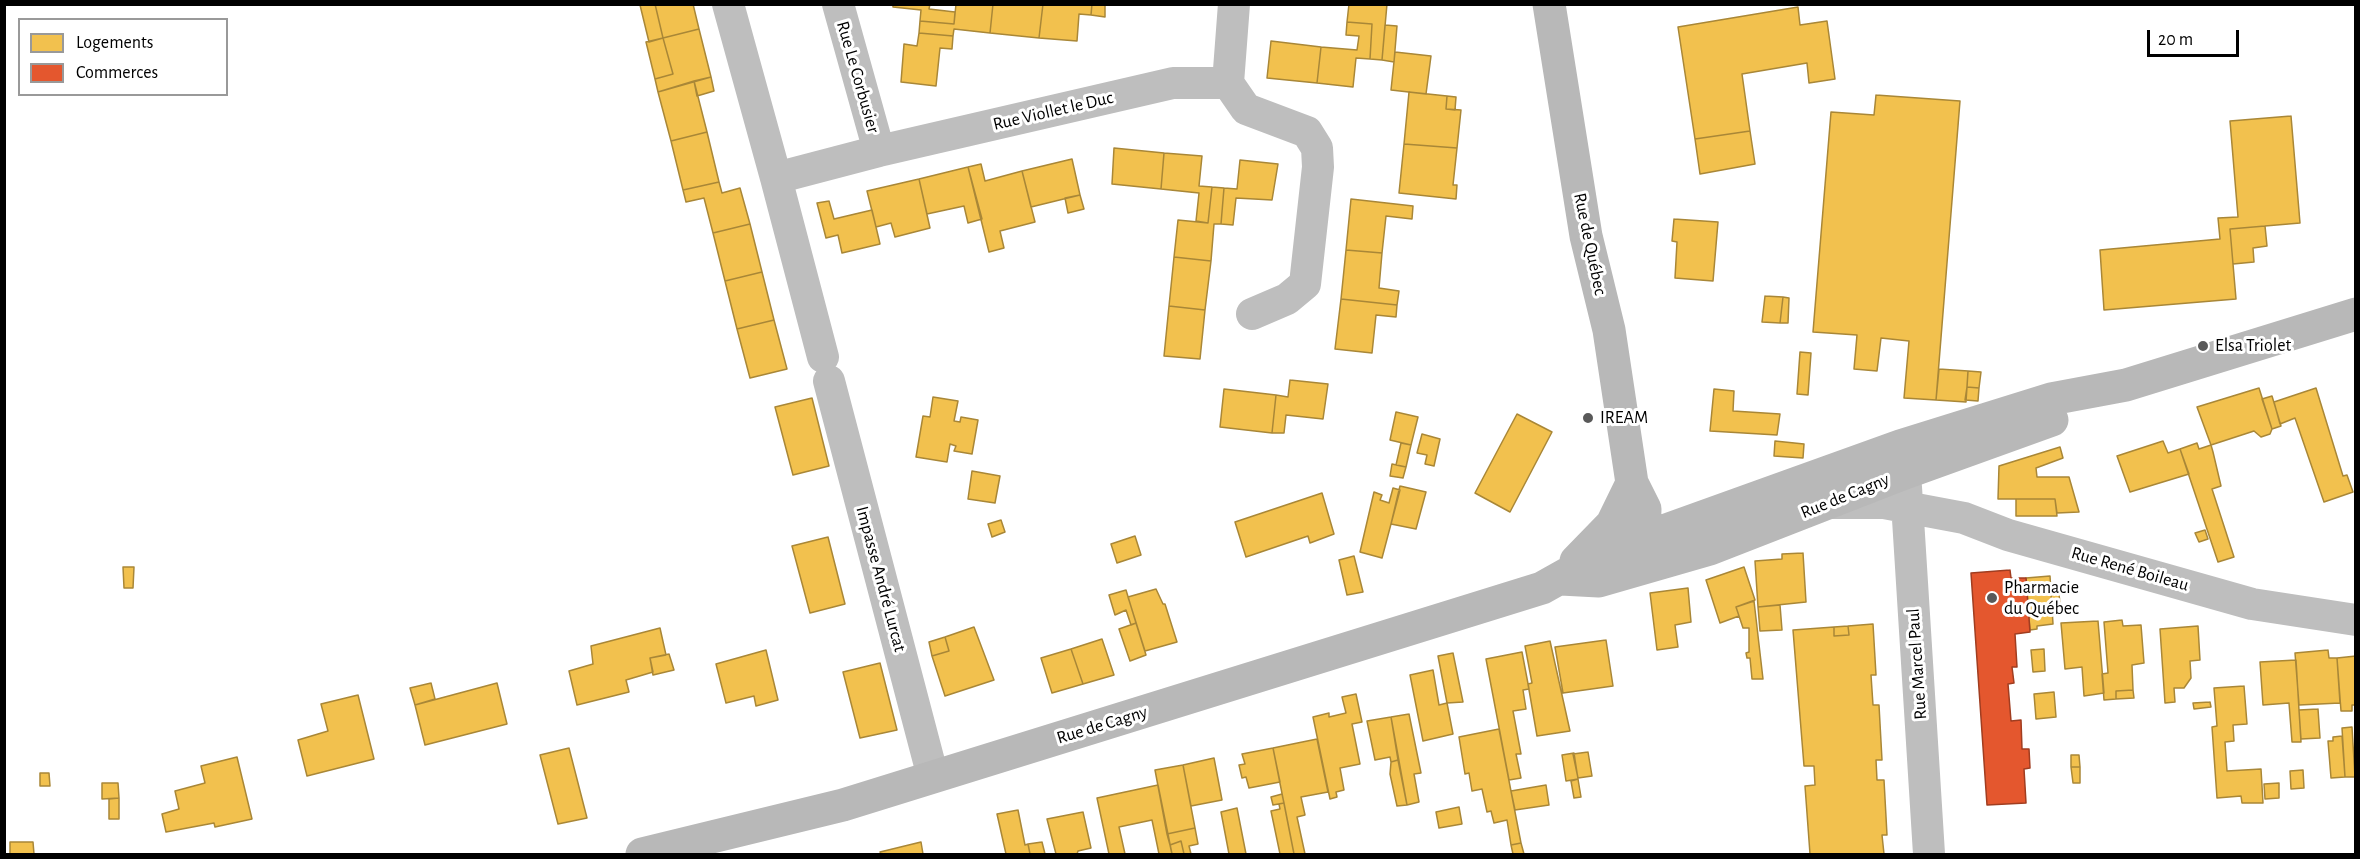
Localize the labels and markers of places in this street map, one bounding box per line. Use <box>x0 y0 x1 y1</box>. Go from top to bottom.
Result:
place label: Elsa Triolet <box>2215 335 2291 357</box>
marker: Elsa Triolet <box>2196 339 2210 353</box>
place label: IREAM <box>1600 407 1648 429</box>
marker: IREAM <box>1581 411 1595 425</box>
place label: Pharmacie du Québec <box>2004 577 2079 620</box>
marker: Pharmacie du Québec <box>1985 591 1999 605</box>

